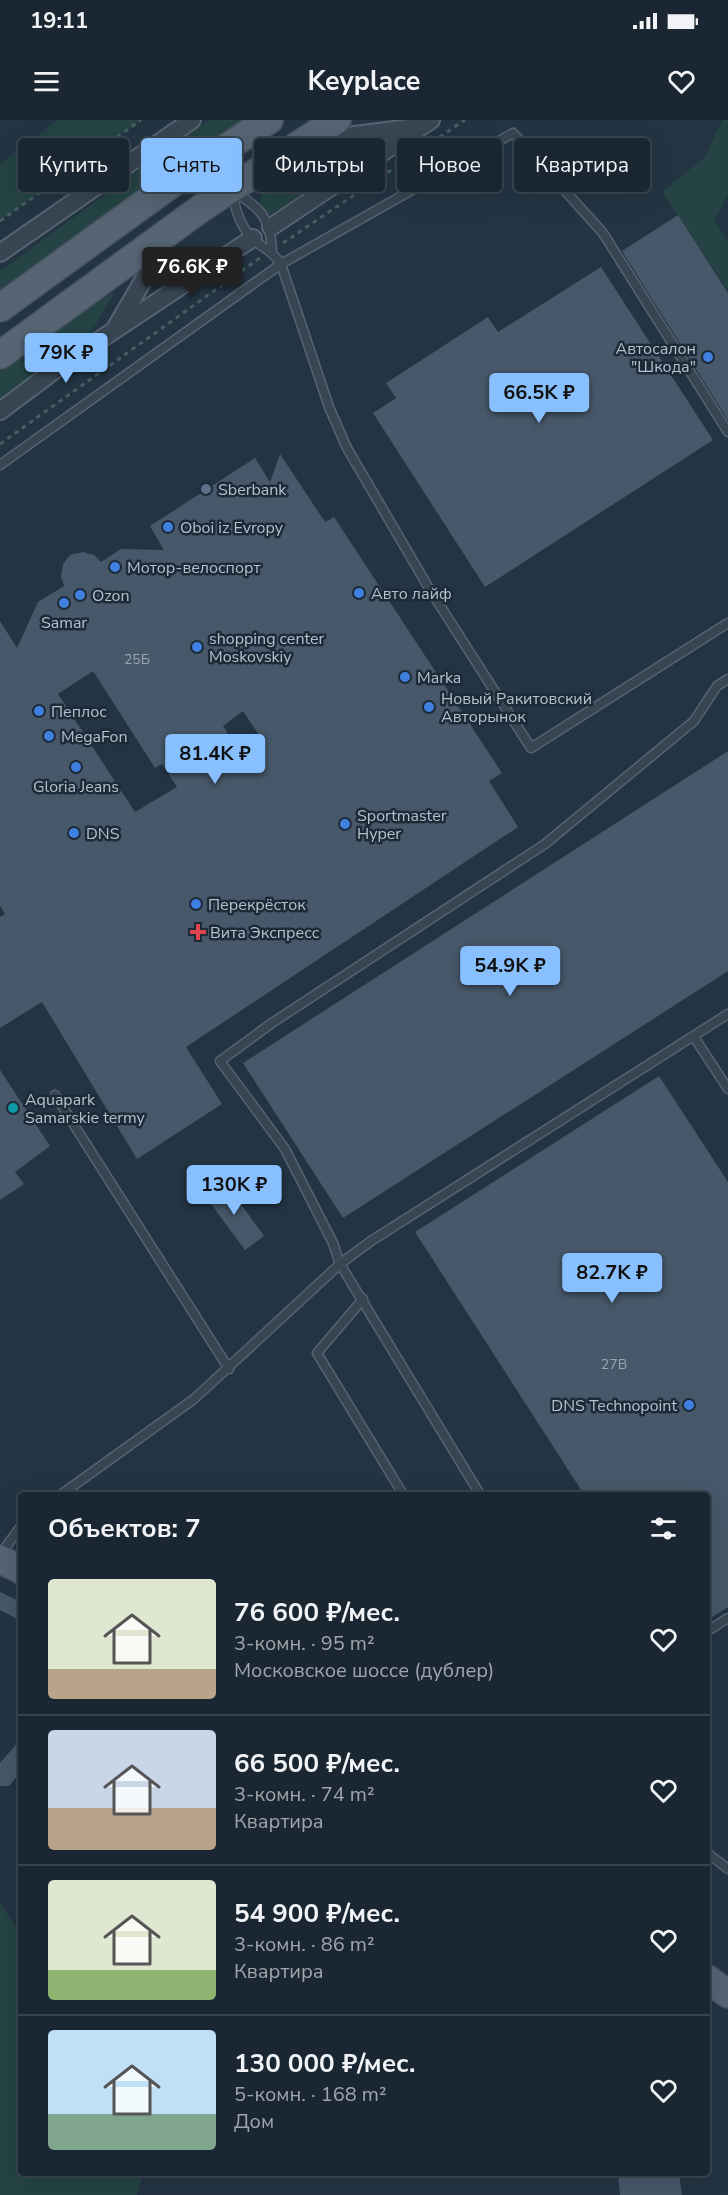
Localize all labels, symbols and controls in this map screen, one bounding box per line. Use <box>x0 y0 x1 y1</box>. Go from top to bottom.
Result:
text: 19:11 <box>30 6 88 36</box>
text: Keyplace <box>308 63 420 100</box>
icon: menu <box>30 65 63 98</box>
icon: heart <box>665 65 698 98</box>
chip: Купить <box>18 138 129 192</box>
chip: Снять <box>141 138 242 192</box>
chip: Фильтры <box>254 138 385 192</box>
chip: Новое <box>397 138 502 192</box>
chip: Квартира <box>514 138 650 192</box>
pin: 76.6K ₽ <box>137 247 247 298</box>
text: 76.6K ₽ <box>156 253 228 280</box>
pin: 79K ₽ <box>24 333 108 384</box>
place label: Автосалон "Шкода" <box>615 338 696 378</box>
text: 79K ₽ <box>39 339 93 366</box>
marker: Автосалон "Шкода" <box>701 350 715 364</box>
pin: 66.5K ₽ <box>484 373 594 424</box>
text: 66.5K ₽ <box>503 379 575 406</box>
place label: Sberbank <box>218 479 287 501</box>
marker: Sberbank <box>199 482 213 496</box>
place label: Oboi iz Evropy <box>180 517 284 539</box>
marker: Oboi iz Evropy <box>161 520 175 534</box>
place label: Мотор-велоспорт <box>127 557 261 579</box>
marker: Мотор-велоспорт <box>108 560 122 574</box>
place label: Авто лайф <box>371 583 452 605</box>
place label: Ozon <box>92 585 130 607</box>
marker: Авто лайф <box>352 586 366 600</box>
marker: Ozon <box>73 588 87 602</box>
marker: Samar <box>57 596 71 610</box>
place label: Samar <box>41 612 87 634</box>
place label: shopping center Moskovskiy <box>209 628 325 668</box>
marker: shopping center Moskovskiy <box>190 640 204 654</box>
house number: 25Б <box>124 650 150 669</box>
place label: Marka <box>417 667 461 689</box>
marker: Marka <box>398 670 412 684</box>
place label: Новый Ракитовский Авторынок <box>441 688 592 728</box>
marker: Новый Ракитовский Авторынок <box>422 700 436 714</box>
place label: Пеплос <box>51 701 107 723</box>
marker: Пеплос <box>32 704 46 718</box>
place label: MegaFon <box>61 726 128 748</box>
marker: MegaFon <box>42 729 56 743</box>
pin: 81.4K ₽ <box>160 734 270 785</box>
text: 81.4K ₽ <box>179 740 251 767</box>
marker: Gloria Jeans <box>69 760 83 774</box>
place label: Gloria Jeans <box>33 776 119 798</box>
place label: Sportmaster Hyper <box>357 805 447 845</box>
marker: Sportmaster Hyper <box>338 817 352 831</box>
place label: DNS <box>86 823 120 845</box>
marker: DNS <box>67 826 81 840</box>
place label: Перекрёсток <box>208 894 306 916</box>
marker: Перекрёсток <box>189 897 203 911</box>
place label: Вита Экспресс <box>210 922 320 944</box>
marker: Вита Экспресс <box>191 925 205 939</box>
pin: 54.9K ₽ <box>455 946 565 997</box>
text: 54.9K ₽ <box>474 952 546 979</box>
place label: Aquapark Samarskie termy <box>25 1089 146 1129</box>
marker: Aquapark Samarskie termy <box>6 1101 20 1115</box>
pin: 130K ₽ <box>185 1165 283 1216</box>
text: 130K ₽ <box>201 1171 267 1198</box>
pin: 82.7K ₽ <box>557 1253 667 1304</box>
text: 82.7K ₽ <box>576 1259 648 1286</box>
house number: 27В <box>601 1355 627 1374</box>
place label: DNS Technopoint <box>551 1395 677 1417</box>
marker: DNS Technopoint <box>682 1398 696 1412</box>
text: Объектов: 7 <box>48 1511 201 1546</box>
icon: filters <box>647 1512 680 1545</box>
text: 76 600 ₽/мес. <box>234 1595 400 1630</box>
icon: home <box>96 1603 168 1675</box>
icon: heart <box>647 1623 680 1656</box>
text: 3-комн. · 95 m² <box>234 1630 375 1657</box>
text: Московское шоссе (дублер) <box>234 1657 494 1684</box>
text: 66 500 ₽/мес. <box>234 1746 400 1781</box>
icon: home <box>96 1754 168 1826</box>
icon: heart <box>647 1774 680 1807</box>
text: 3-комн. · 74 m² <box>234 1781 375 1808</box>
text: Квартира <box>234 1808 324 1835</box>
text: 54 900 ₽/мес. <box>234 1896 400 1931</box>
icon: home <box>96 1904 168 1976</box>
icon: heart <box>647 1924 680 1957</box>
text: 3-комн. · 86 m² <box>234 1931 375 1958</box>
text: Квартира <box>234 1958 324 1985</box>
text: 130 000 ₽/мес. <box>234 2046 415 2081</box>
icon: home <box>96 2054 168 2126</box>
icon: heart <box>647 2074 680 2107</box>
text: 5-комн. · 168 m² <box>234 2081 387 2108</box>
text: Дом <box>234 2108 274 2135</box>

